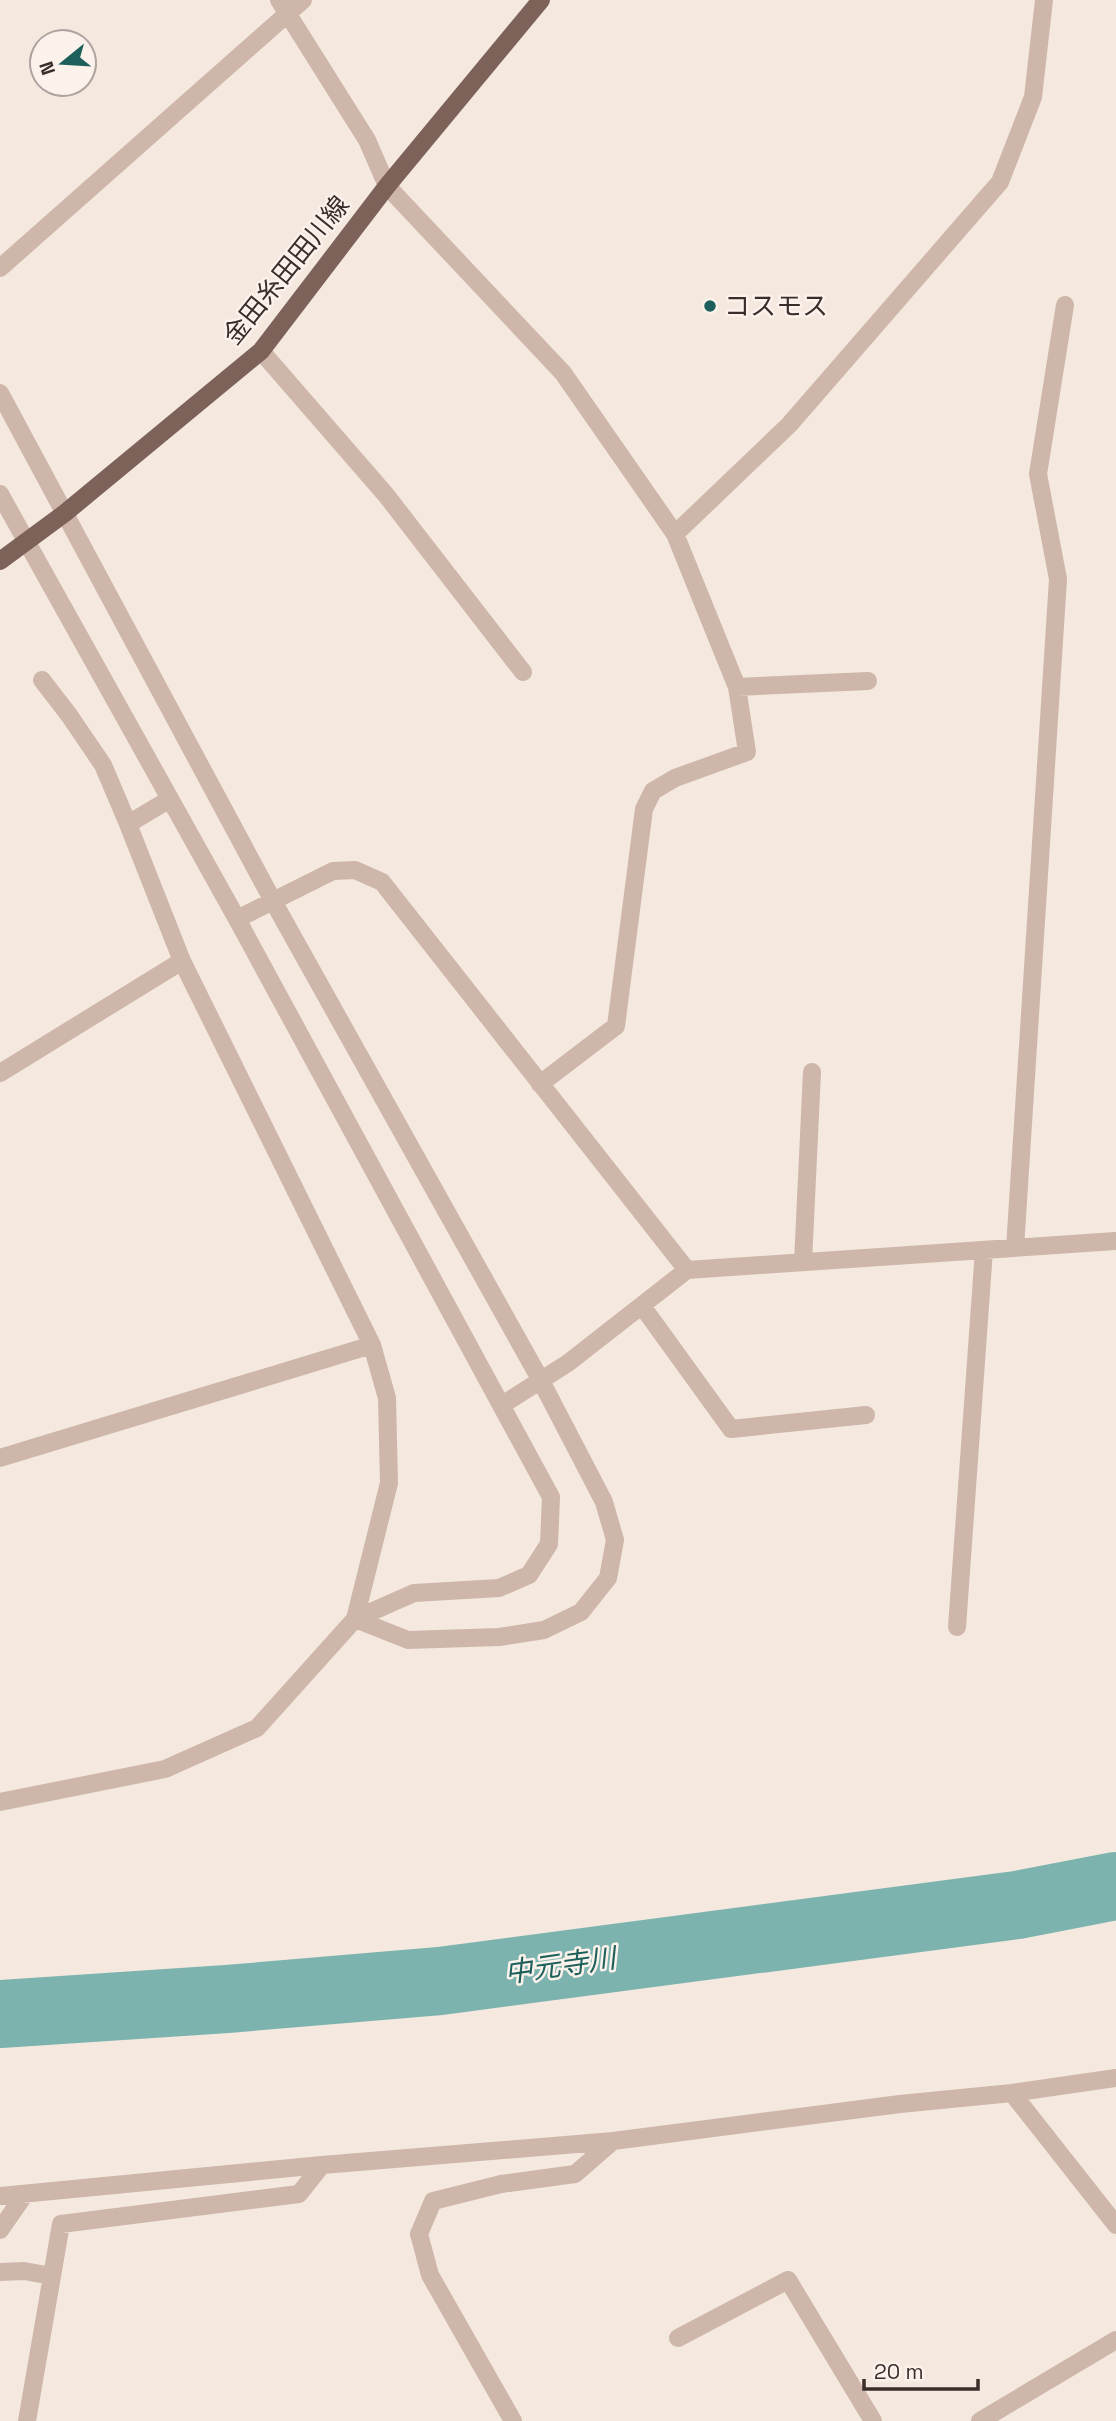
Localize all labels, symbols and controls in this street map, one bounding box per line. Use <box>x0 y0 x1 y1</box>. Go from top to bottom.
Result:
north arrow <box>28 28 98 98</box>
text: N <box>33 58 61 78</box>
street label: 金田糸田田川線 <box>216 189 356 351</box>
place label: コスモス <box>724 289 828 323</box>
marker: コスモス <box>702 298 718 314</box>
water label: 中元寺川 <box>502 1939 621 1991</box>
scale bar <box>864 2348 978 2392</box>
text: 20 m <box>874 2358 924 2385</box>

